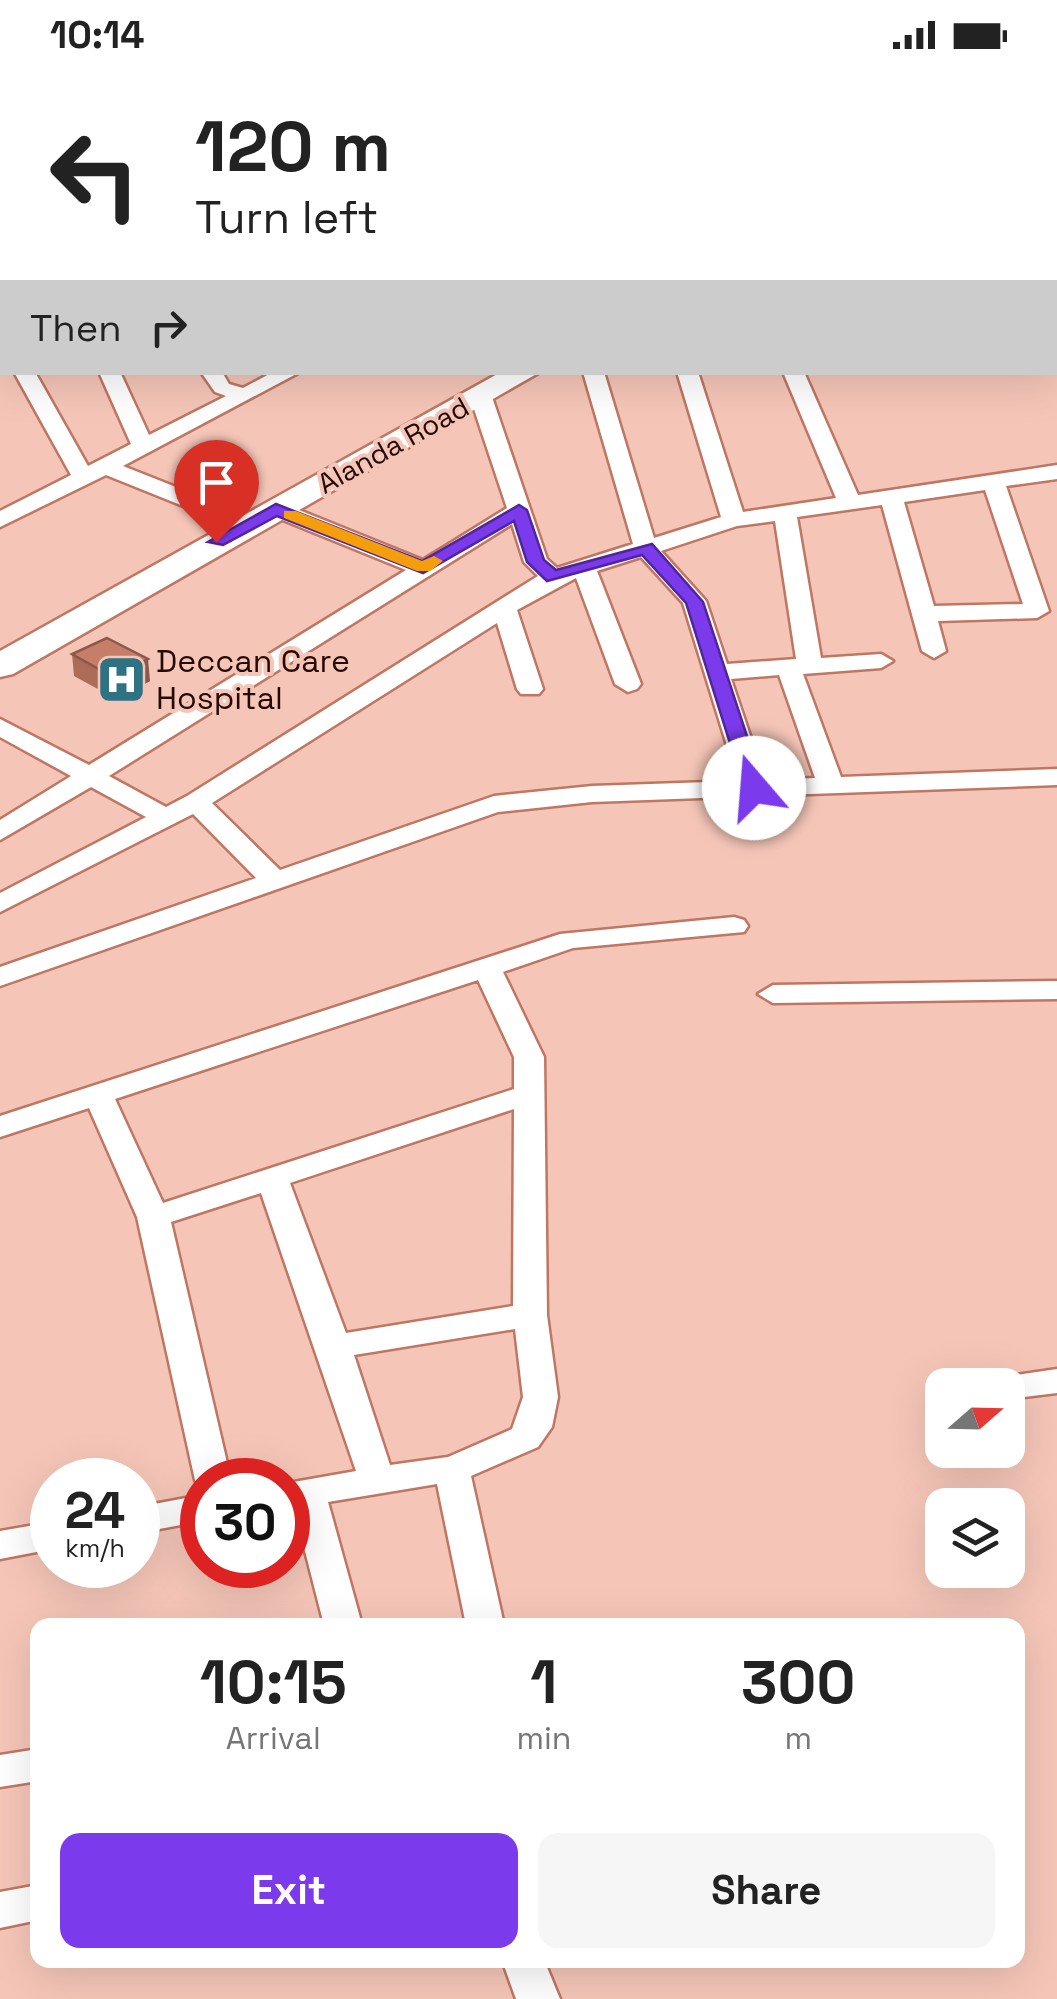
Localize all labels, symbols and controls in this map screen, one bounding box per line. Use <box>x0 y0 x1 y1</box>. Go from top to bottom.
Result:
text: 10:14 <box>50 11 144 59</box>
text: 120 m <box>195 102 391 191</box>
icon: left <box>30 110 160 240</box>
text: Turn left <box>195 189 378 246</box>
icon: right <box>141 300 196 355</box>
text: Then <box>30 304 121 352</box>
street label: Alanda Road <box>311 389 475 501</box>
pin <box>174 440 259 543</box>
icon: arrive <box>189 455 244 510</box>
place label: Deccan Care Hospital <box>156 641 350 718</box>
hospital icon: Deccan Care Hospital <box>95 653 147 705</box>
position arrow <box>702 736 806 840</box>
north arrow <box>925 1368 1025 1468</box>
map controls <box>925 1368 1025 1588</box>
speed limit sign: 30 <box>180 1458 310 1588</box>
text: 24 <box>65 1479 125 1543</box>
button: layers <box>925 1488 1025 1588</box>
text: km/h <box>65 1532 125 1564</box>
text: 10:15 <box>200 1644 347 1721</box>
text: 1 <box>530 1644 557 1721</box>
text: 300 <box>741 1644 855 1721</box>
text: Arrival <box>226 1718 321 1758</box>
text: min <box>516 1718 571 1758</box>
text: m <box>784 1718 812 1758</box>
button: Exit <box>60 1833 518 1948</box>
button: Share <box>538 1833 995 1948</box>

